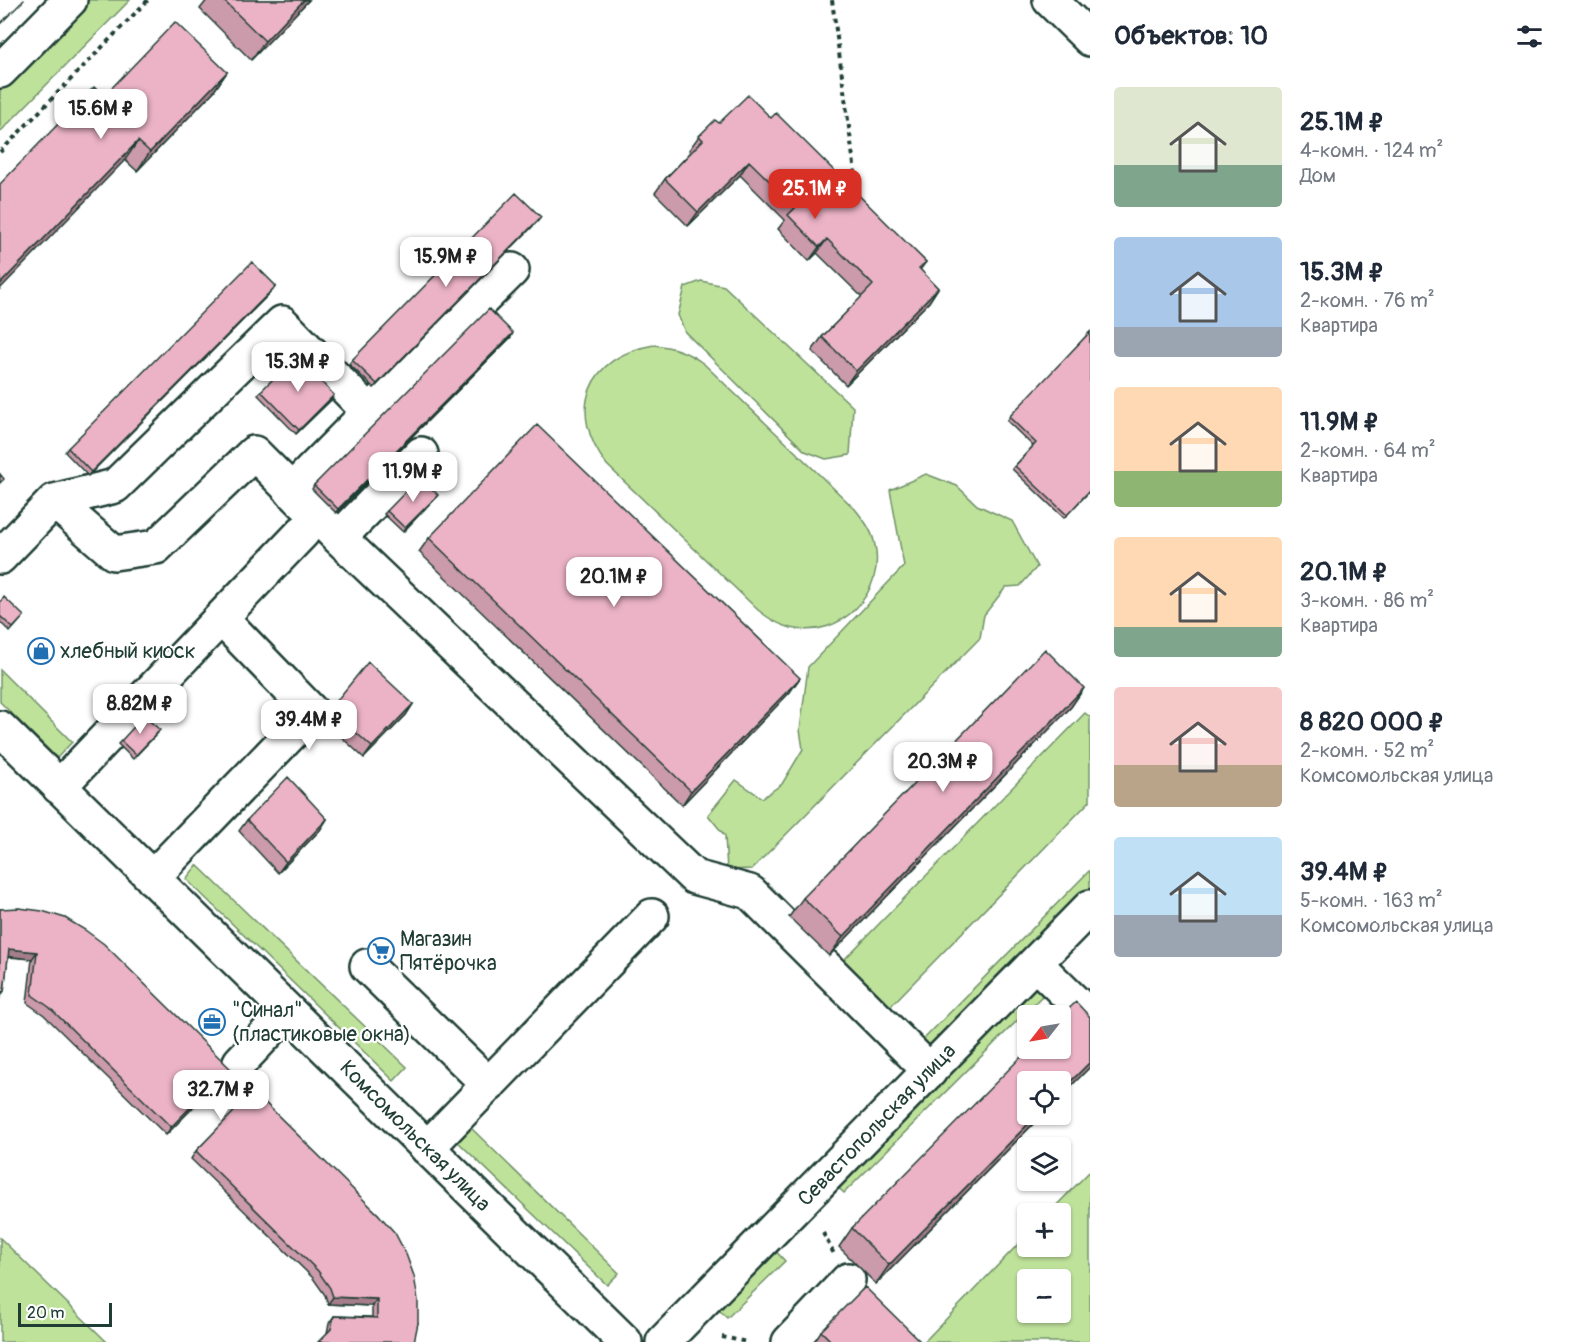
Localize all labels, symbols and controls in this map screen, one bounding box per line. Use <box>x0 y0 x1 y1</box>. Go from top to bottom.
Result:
text: Объектов: 10 <box>1114 20 1268 52</box>
icon: filters <box>1513 20 1546 53</box>
pin: 15.6M ₽ <box>46 89 156 140</box>
text: 15.6M ₽ <box>68 96 134 121</box>
text: 25.1M ₽ <box>1300 106 1384 138</box>
icon: home <box>1162 111 1234 183</box>
text: 4-комн. · 124 m² <box>1300 138 1443 163</box>
text: Дом <box>1300 163 1336 188</box>
pin: 25.1M ₽ <box>760 169 870 220</box>
text: 25.1M ₽ <box>783 176 847 201</box>
pin: 15.9M ₽ <box>391 237 501 288</box>
text: 15.9M ₽ <box>414 244 478 269</box>
text: 15.3M ₽ <box>1300 256 1384 288</box>
icon: home <box>1162 261 1234 333</box>
text: 2-комн. · 76 m² <box>1300 288 1435 313</box>
text: Квартира <box>1300 313 1378 338</box>
pin: 15.3M ₽ <box>243 342 353 393</box>
text: 15.3M ₽ <box>266 349 330 374</box>
text: 11.9M ₽ <box>1300 406 1379 438</box>
icon: home <box>1162 411 1234 483</box>
text: 2-комн. · 64 m² <box>1300 438 1436 463</box>
pin: 11.9M ₽ <box>358 452 468 503</box>
text: 11.9M ₽ <box>382 459 444 484</box>
text: Квартира <box>1300 463 1378 488</box>
text: 20.1M ₽ <box>1300 556 1388 588</box>
pin: 20.1M ₽ <box>559 557 669 608</box>
icon: home <box>1162 561 1234 633</box>
text: 20.1M ₽ <box>580 564 648 589</box>
text: 3-комн. · 86 m² <box>1300 588 1434 613</box>
text: Квартира <box>1300 613 1378 638</box>
shop icon: хлебный киоск <box>26 636 56 666</box>
place label: хлебный киоск <box>60 638 196 665</box>
pin: 8.82M ₽ <box>85 684 195 735</box>
text: 8.82M ₽ <box>107 691 173 716</box>
pin: 39.4M ₽ <box>254 700 364 751</box>
text: 8 820 000 ₽ <box>1300 706 1444 738</box>
text: 39.4M ₽ <box>275 707 343 732</box>
icon: home <box>1162 711 1234 783</box>
text: 2-комн. · 52 m² <box>1300 738 1434 763</box>
pin: 20.3M ₽ <box>888 742 998 793</box>
text: 20.3M ₽ <box>907 749 979 774</box>
text: Комсомольская улица <box>1300 763 1493 788</box>
text: 39.4M ₽ <box>1300 856 1389 888</box>
icon: home <box>1162 861 1234 933</box>
text: 5-комн. · 163 m² <box>1300 888 1443 913</box>
text: Комсомольская улица <box>1300 913 1493 938</box>
place label: Магазин Пятёрочка <box>400 926 497 977</box>
supermarket icon: Магазин Пятёрочка <box>366 936 396 966</box>
place label: "Синал" (пластиковые окна) <box>232 997 411 1048</box>
north arrow <box>1017 1005 1071 1059</box>
map controls <box>1017 1005 1071 1323</box>
office icon: "Синал" (пластиковые окна) <box>197 1007 227 1037</box>
street label: Севастопольская улица <box>792 1038 962 1212</box>
street label: Комсомольская улица <box>334 1055 496 1217</box>
pin: 32.7M ₽ <box>166 1070 276 1121</box>
button: locate <box>1017 1071 1071 1125</box>
text: 32.7M ₽ <box>187 1077 255 1102</box>
button: layers <box>1017 1137 1071 1191</box>
button: + <box>1017 1203 1071 1257</box>
button: − <box>1017 1269 1071 1323</box>
scale bar <box>18 1300 112 1328</box>
text: 20 m <box>27 1303 65 1323</box>

